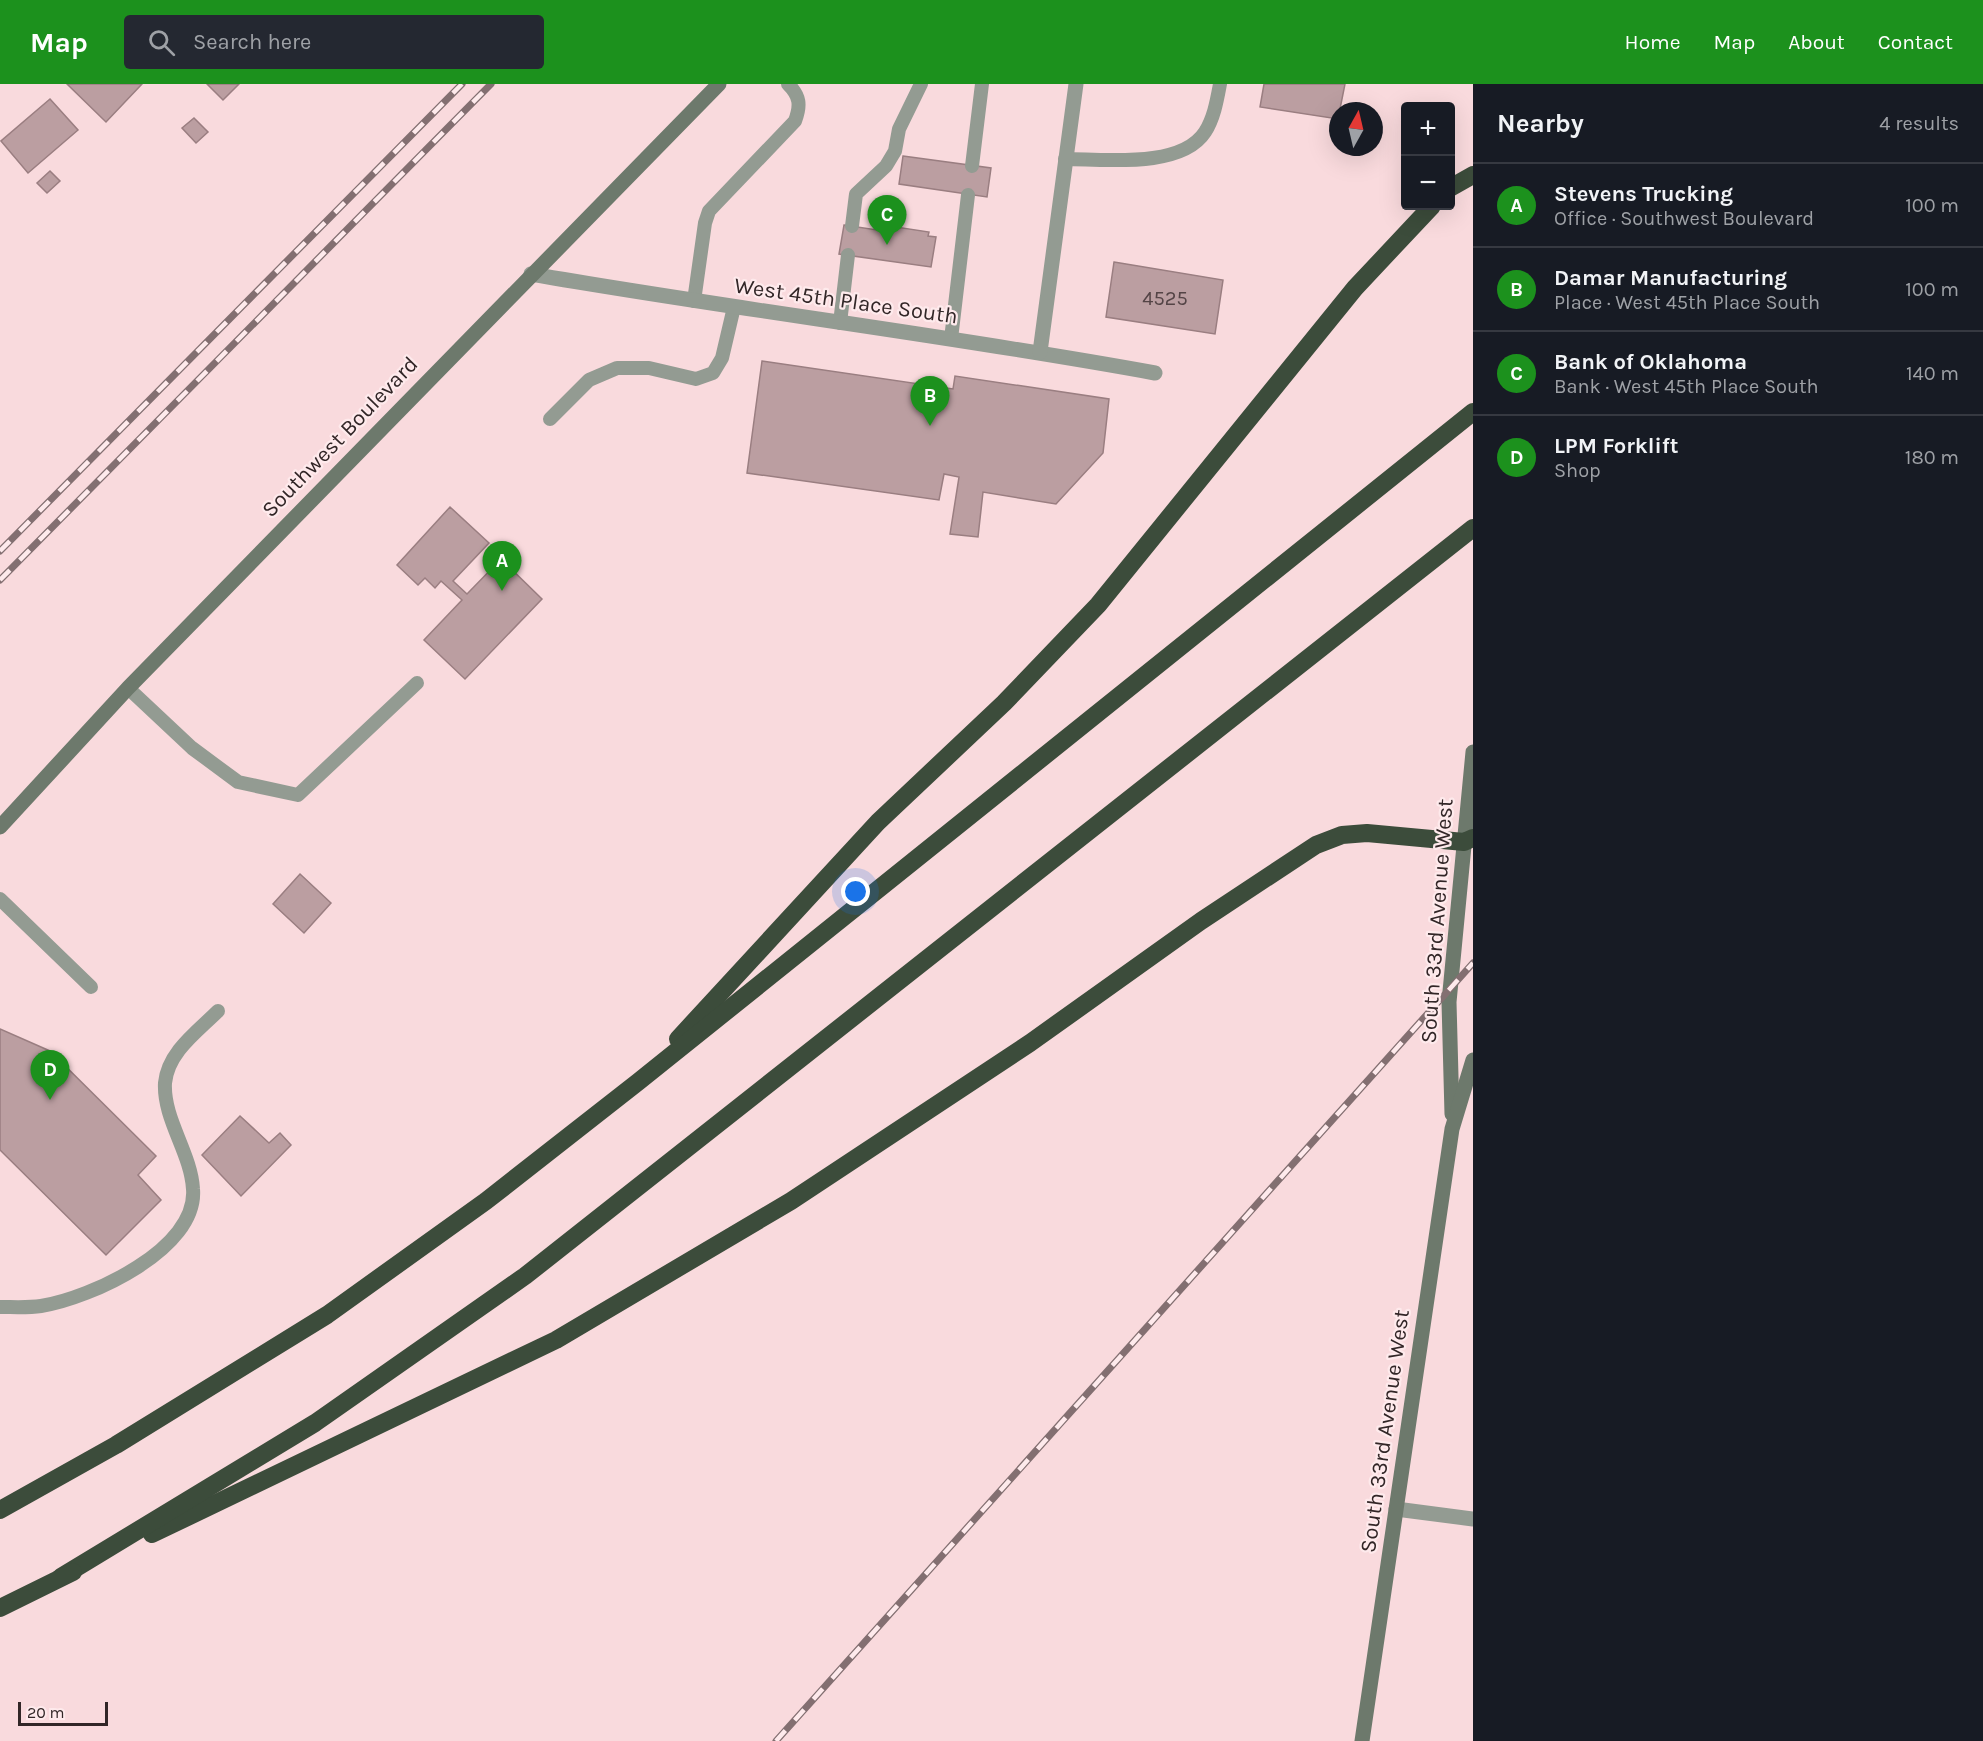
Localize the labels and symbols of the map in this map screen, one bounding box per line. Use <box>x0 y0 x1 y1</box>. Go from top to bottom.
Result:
north arrow <box>1329 102 1383 156</box>
pin: C <box>868 196 906 245</box>
street label: West 45th Place South <box>733 272 959 330</box>
house number: 4525 <box>1142 287 1188 310</box>
street label: Southwest Boulevard <box>257 351 423 523</box>
pin: B <box>910 376 950 426</box>
pin: A <box>482 542 522 591</box>
street label: South 33rd Avenue West <box>1415 798 1459 1044</box>
your location <box>841 877 870 906</box>
pin: D <box>31 1050 70 1100</box>
street label: South 33rd Avenue West <box>1355 1308 1415 1554</box>
scale bar <box>18 1699 108 1726</box>

